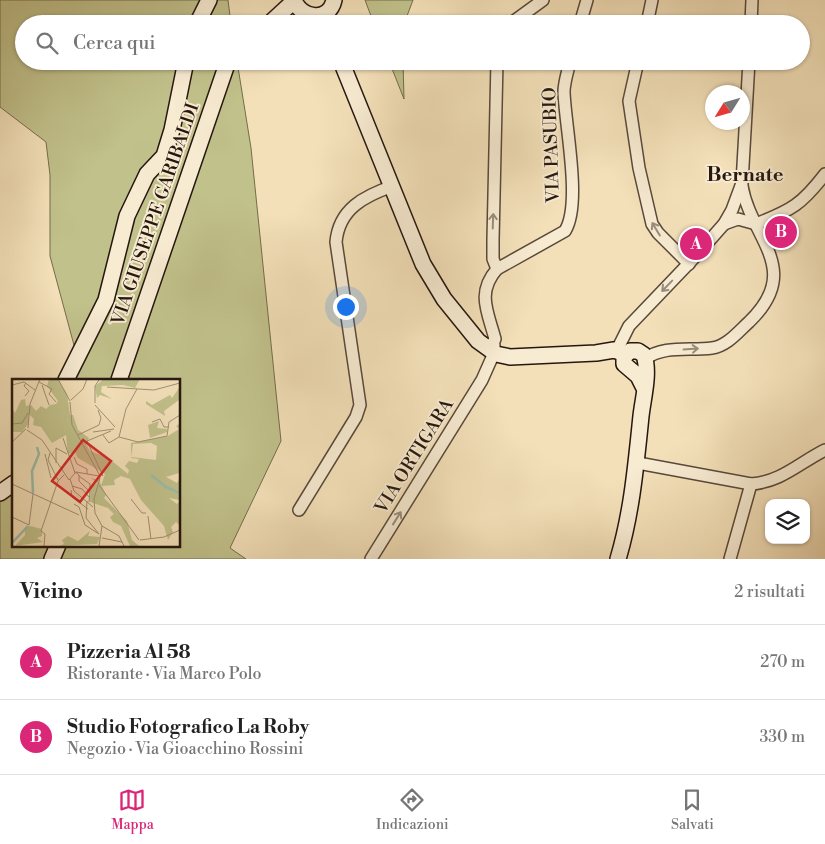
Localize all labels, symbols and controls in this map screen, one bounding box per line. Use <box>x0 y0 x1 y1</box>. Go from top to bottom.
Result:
search box <box>15 15 810 70</box>
icon: search <box>33 29 61 57</box>
text: Cerca qui <box>73 31 156 55</box>
north arrow <box>705 85 750 130</box>
street label: VIA PASUBIO <box>538 87 565 204</box>
street label: VIA GIUSEPPE GARIBALDI <box>106 100 204 329</box>
district label: Bernate <box>707 163 784 188</box>
one-way arrow <box>488 213 498 229</box>
pin: B <box>765 213 797 251</box>
one-way arrow <box>650 222 660 236</box>
pin: A <box>680 225 712 263</box>
one-way arrow <box>661 280 673 292</box>
your location <box>333 294 359 320</box>
one-way arrow <box>683 345 699 354</box>
inset map <box>12 379 180 546</box>
street label: VIA ORTIGARA <box>369 394 459 519</box>
map controls <box>765 499 810 544</box>
button: layers <box>765 499 810 544</box>
one-way arrow <box>392 511 402 525</box>
text: Vicino <box>20 579 83 605</box>
text: 2 risultati <box>734 582 805 602</box>
text: Pizzeria Al 58 <box>67 640 191 664</box>
text: A <box>30 652 42 672</box>
text: 270 m <box>760 652 805 672</box>
text: Ristorante · Via Marco Polo <box>67 664 261 684</box>
text: Studio Fotografico La Roby <box>67 715 309 739</box>
text: B <box>30 727 42 747</box>
text: 330 m <box>759 727 805 747</box>
text: Negozio · Via Gioacchino Rossini <box>67 739 303 759</box>
tab: Mappa <box>111 786 154 834</box>
tab: Indicazioni <box>376 786 449 834</box>
tab: Salvati <box>671 786 714 834</box>

